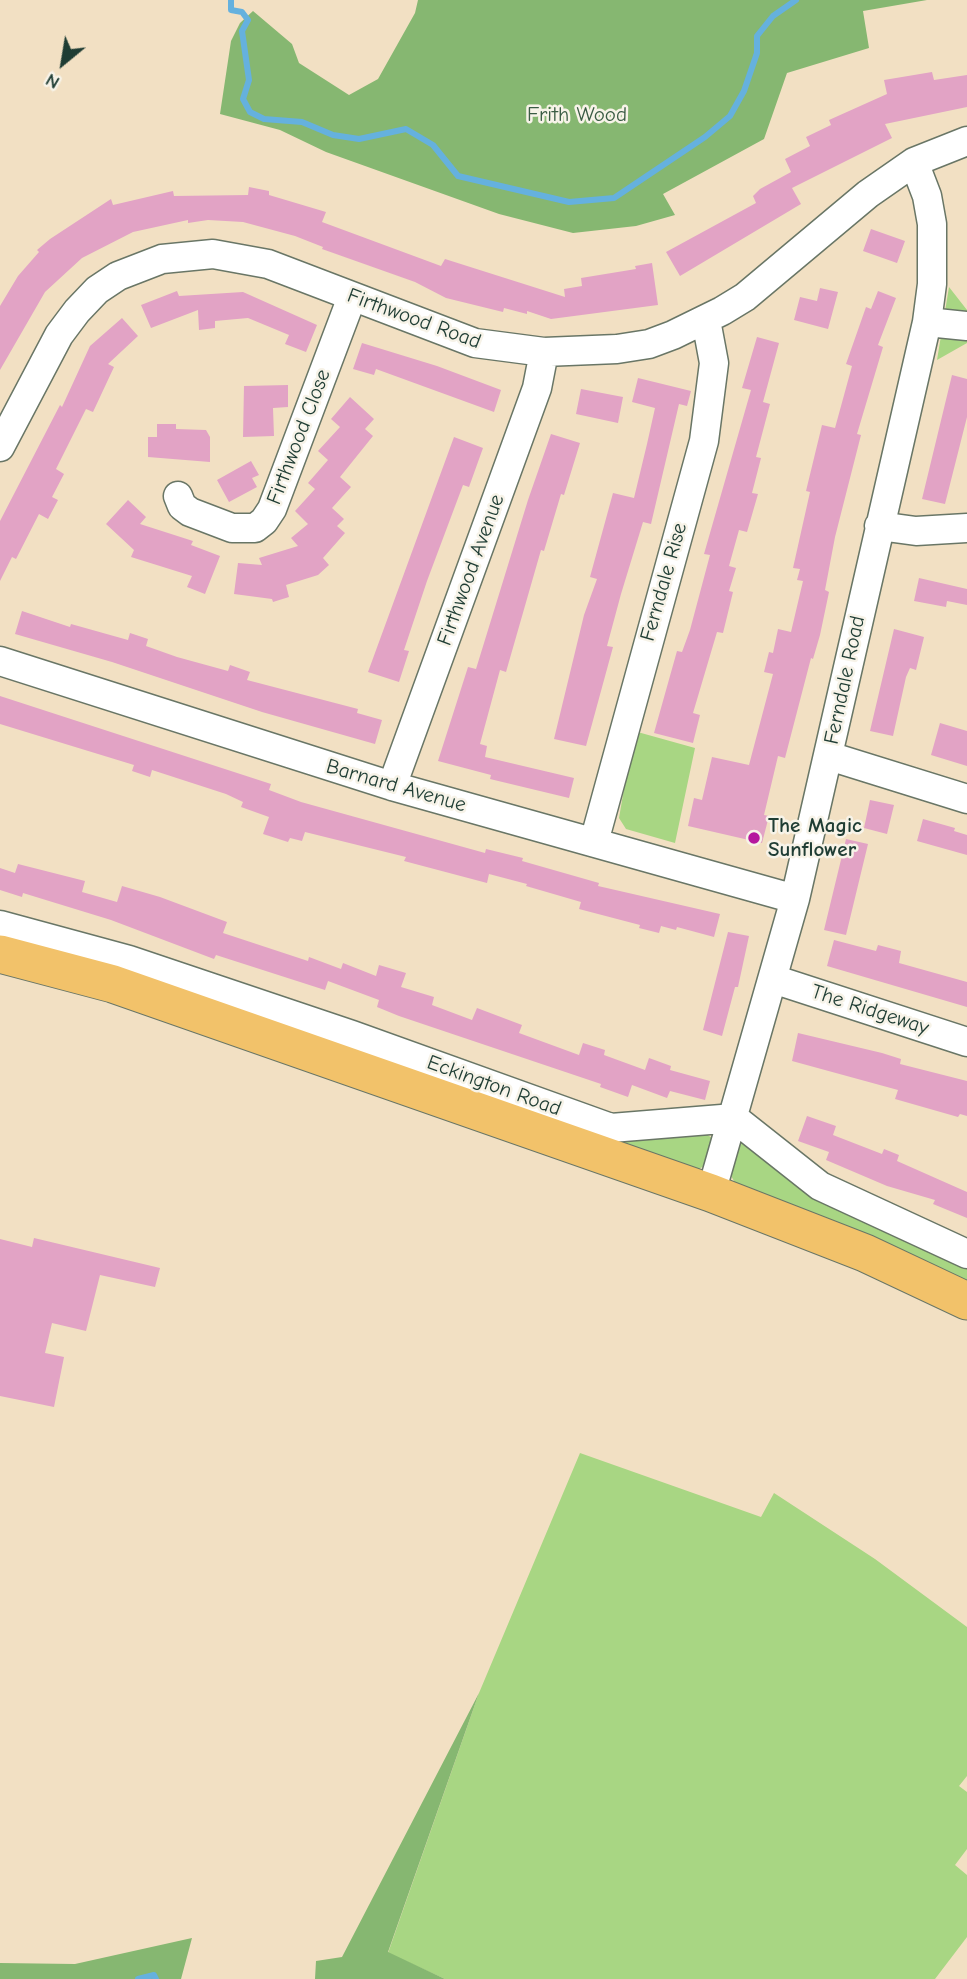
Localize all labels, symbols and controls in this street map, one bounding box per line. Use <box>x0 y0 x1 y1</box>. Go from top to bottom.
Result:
north arrow <box>28 28 98 98</box>
text: N <box>42 69 63 94</box>
park label: Frith Wood <box>527 102 627 128</box>
street label: Firthwood Road <box>344 283 484 355</box>
street label: Firthwood Close <box>262 366 336 508</box>
street label: Firthwood Avenue <box>432 491 510 649</box>
street label: Ferndale Rise <box>635 520 693 644</box>
street label: Ferndale Road <box>819 613 871 747</box>
street label: Barnard Avenue <box>323 754 469 818</box>
place label: The Magic Sunflower <box>768 813 862 863</box>
marker: The Magic Sunflower <box>746 830 762 846</box>
street label: The Ridgeway <box>808 979 932 1041</box>
street label: Eckington Road <box>423 1050 565 1122</box>

